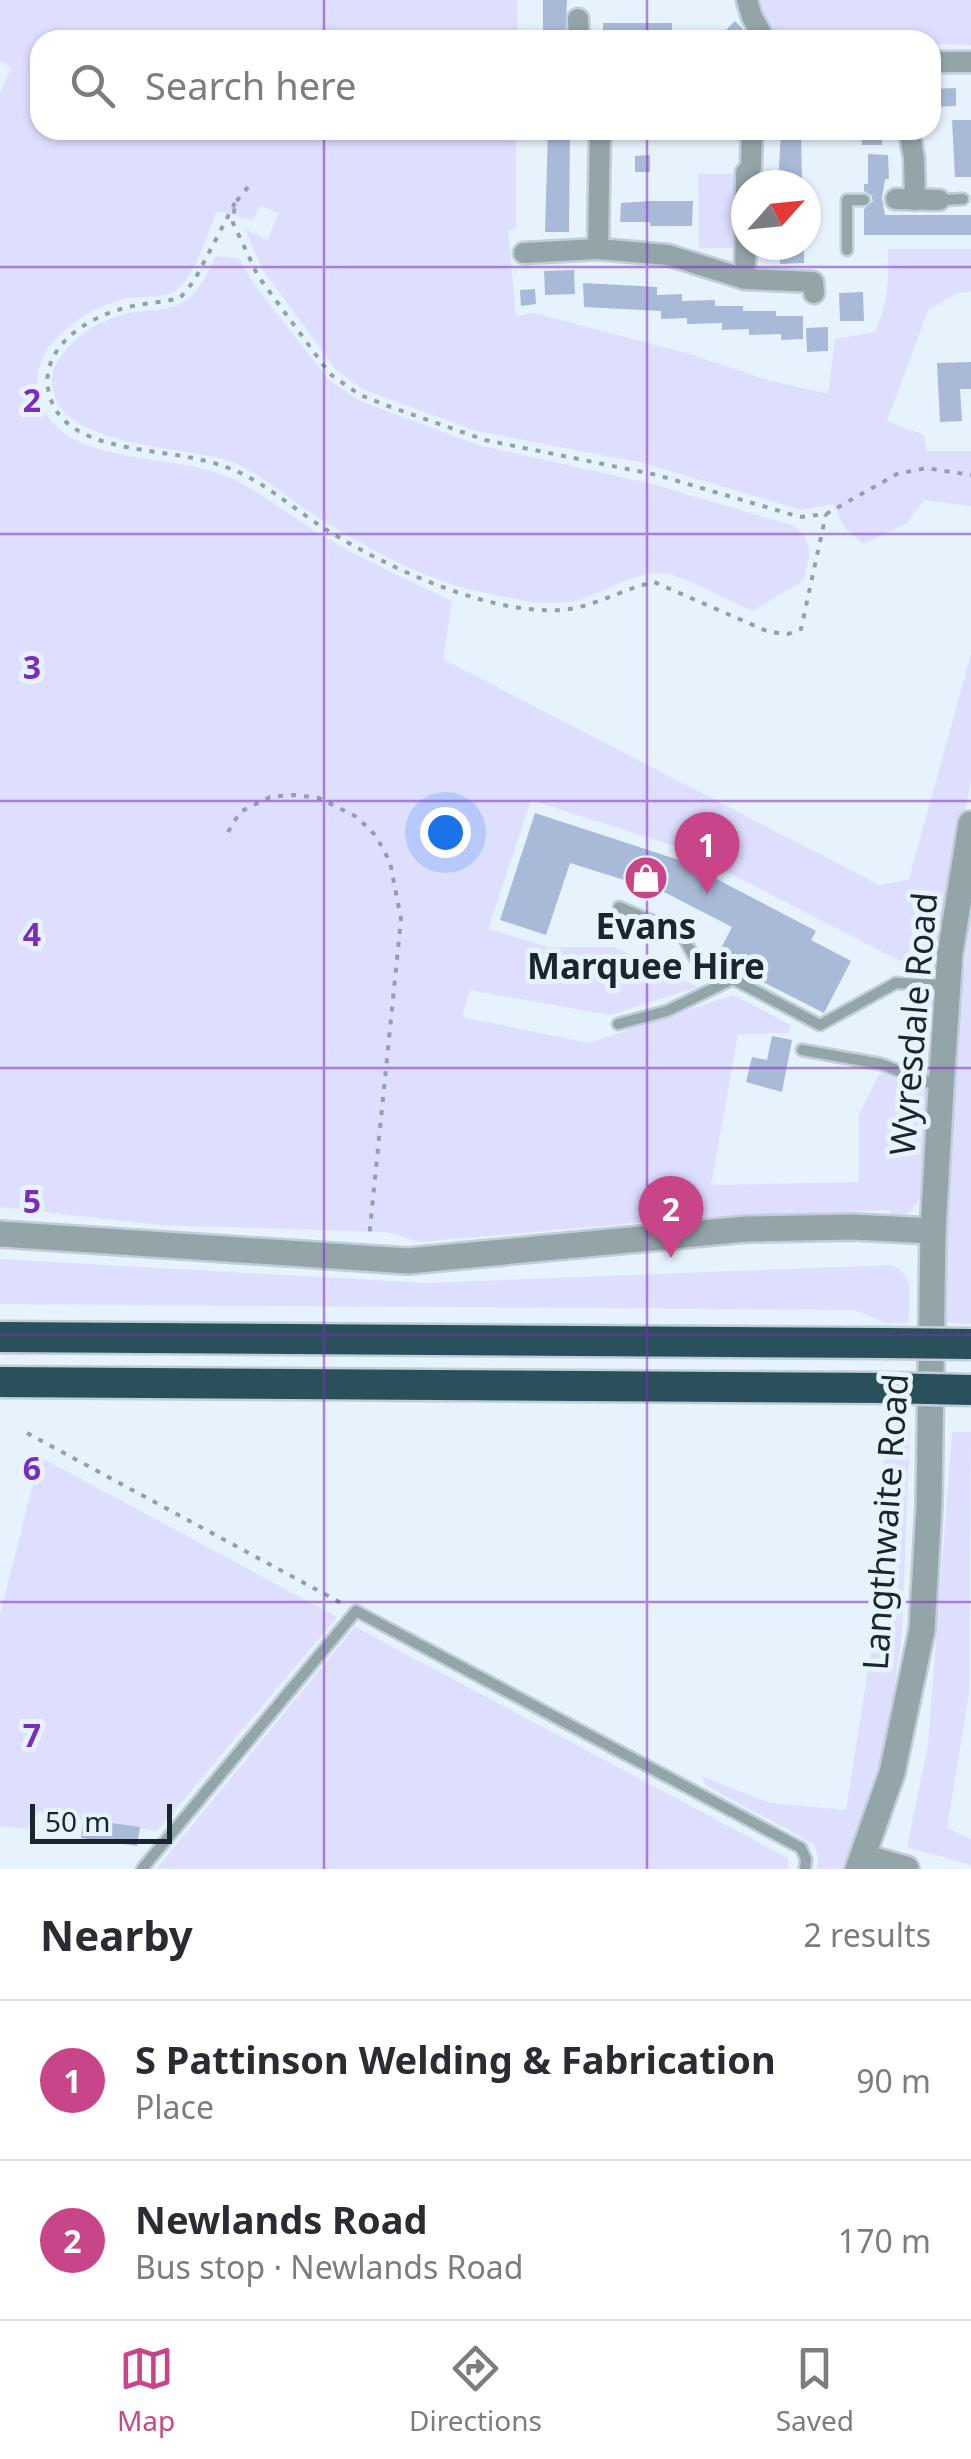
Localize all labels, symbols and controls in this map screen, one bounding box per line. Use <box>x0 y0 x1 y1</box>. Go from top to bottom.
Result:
search box <box>30 30 941 140</box>
icon: search <box>65 58 120 113</box>
text: Search here <box>145 59 356 111</box>
north arrow <box>731 170 821 260</box>
text: 2 <box>23 378 41 421</box>
text: 3 <box>23 645 41 688</box>
your location <box>420 807 471 858</box>
pin: 1 <box>674 812 740 894</box>
shop icon: Evans Marquee Hire <box>623 855 669 901</box>
street label: Wyresdale Road <box>878 890 947 1157</box>
place label: Evans Marquee Hire <box>527 902 765 989</box>
text: 4 <box>23 912 41 955</box>
pin: 2 <box>638 1176 704 1258</box>
text: 5 <box>23 1179 41 1222</box>
street label: Langthwaite Road <box>851 1372 918 1672</box>
text: 6 <box>23 1446 41 1489</box>
text: 7 <box>23 1713 41 1756</box>
scale bar <box>30 1799 172 1844</box>
text: 50 m <box>45 1802 111 1840</box>
text: Nearby <box>40 1906 193 1963</box>
text: 2 results <box>804 1913 931 1956</box>
text: S Pattinson Welding & Fabrication <box>135 2033 776 2085</box>
text: 1 <box>63 2059 82 2102</box>
text: 90 m <box>856 2059 931 2102</box>
text: Place <box>135 2085 214 2128</box>
text: Newlands Road <box>135 2193 428 2245</box>
text: 2 <box>63 2219 82 2262</box>
text: 170 m <box>838 2219 931 2262</box>
text: Bus stop · Newlands Road <box>135 2245 523 2288</box>
tab: Map <box>117 2341 175 2439</box>
tab: Directions <box>409 2341 542 2439</box>
tab: Saved <box>776 2341 854 2439</box>

